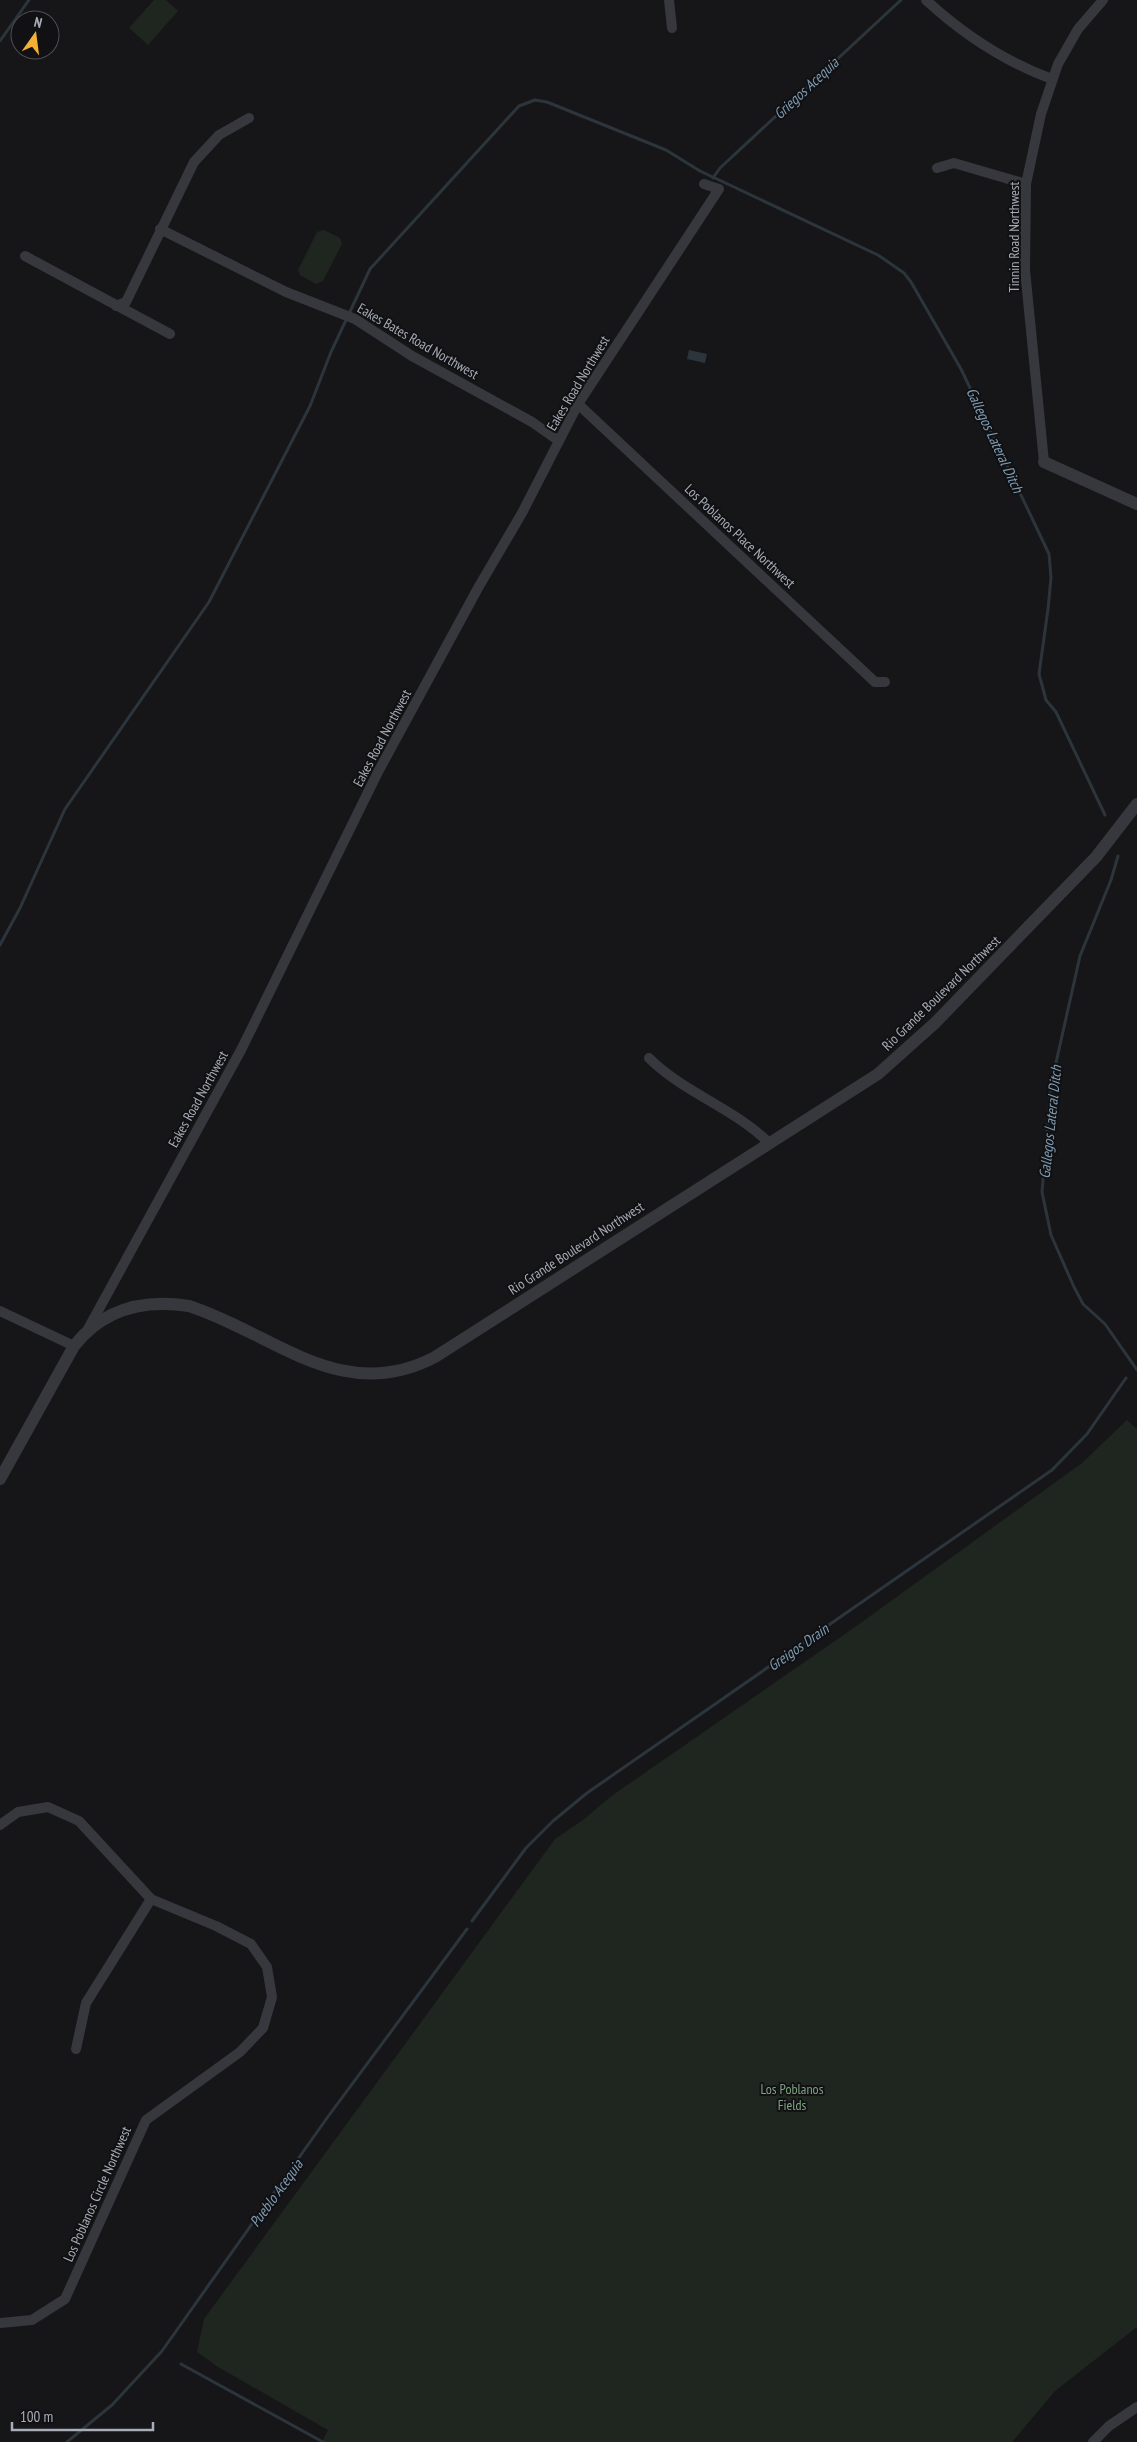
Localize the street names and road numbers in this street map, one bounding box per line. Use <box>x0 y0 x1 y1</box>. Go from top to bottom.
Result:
street label: Tinnin Road Northwest <box>1005 181 1023 292</box>
street label: Eakes Bates Road Northwest <box>354 299 482 383</box>
street label: Eakes Road Northwest <box>543 332 613 434</box>
street label: Los Poblanos Place Northwest <box>681 480 799 592</box>
street label: Eakes Road Northwest <box>349 686 415 790</box>
street label: Rio Grande Boulevard Northwest <box>878 932 1004 1054</box>
street label: Eakes Road Northwest <box>164 1048 232 1150</box>
street label: Rio Grande Boulevard Northwest <box>505 1197 647 1299</box>
street label: Los Poblanos Circle Northwest <box>59 2123 135 2264</box>

